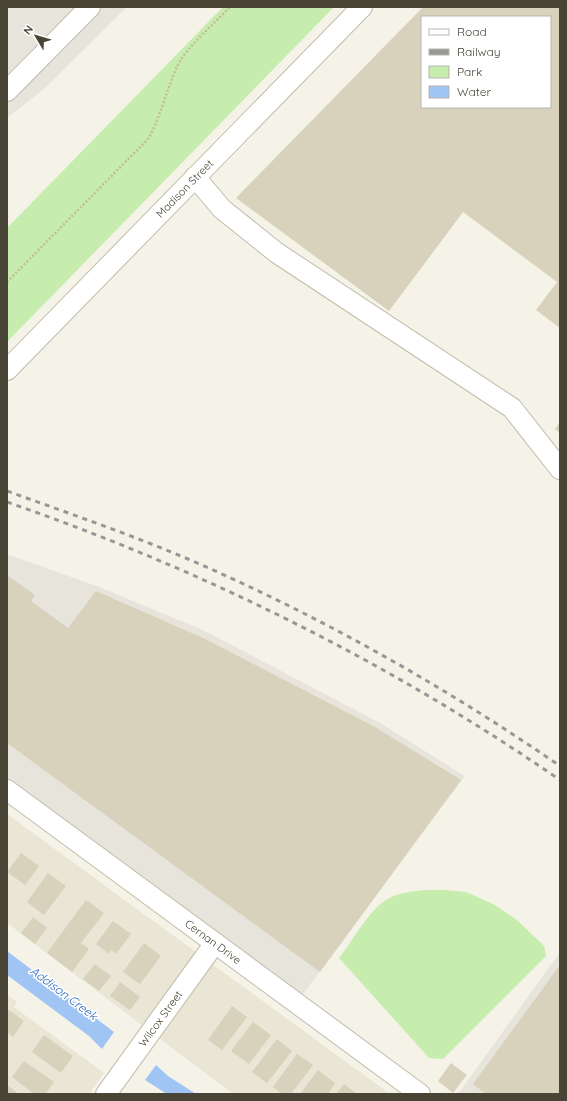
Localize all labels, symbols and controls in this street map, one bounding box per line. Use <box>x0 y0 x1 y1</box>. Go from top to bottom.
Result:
north arrow <box>16 16 56 56</box>
legend <box>421 16 551 108</box>
text: N <box>20 22 36 37</box>
text: Road <box>457 24 487 39</box>
text: Railway <box>457 44 501 59</box>
text: Park <box>457 64 482 79</box>
text: Water <box>457 84 492 99</box>
street label: Madison Street <box>153 156 216 221</box>
street label: Cernan Drive <box>182 916 244 967</box>
water label: Addison Creek <box>27 963 102 1024</box>
street label: Wilcox Street <box>135 987 186 1049</box>

